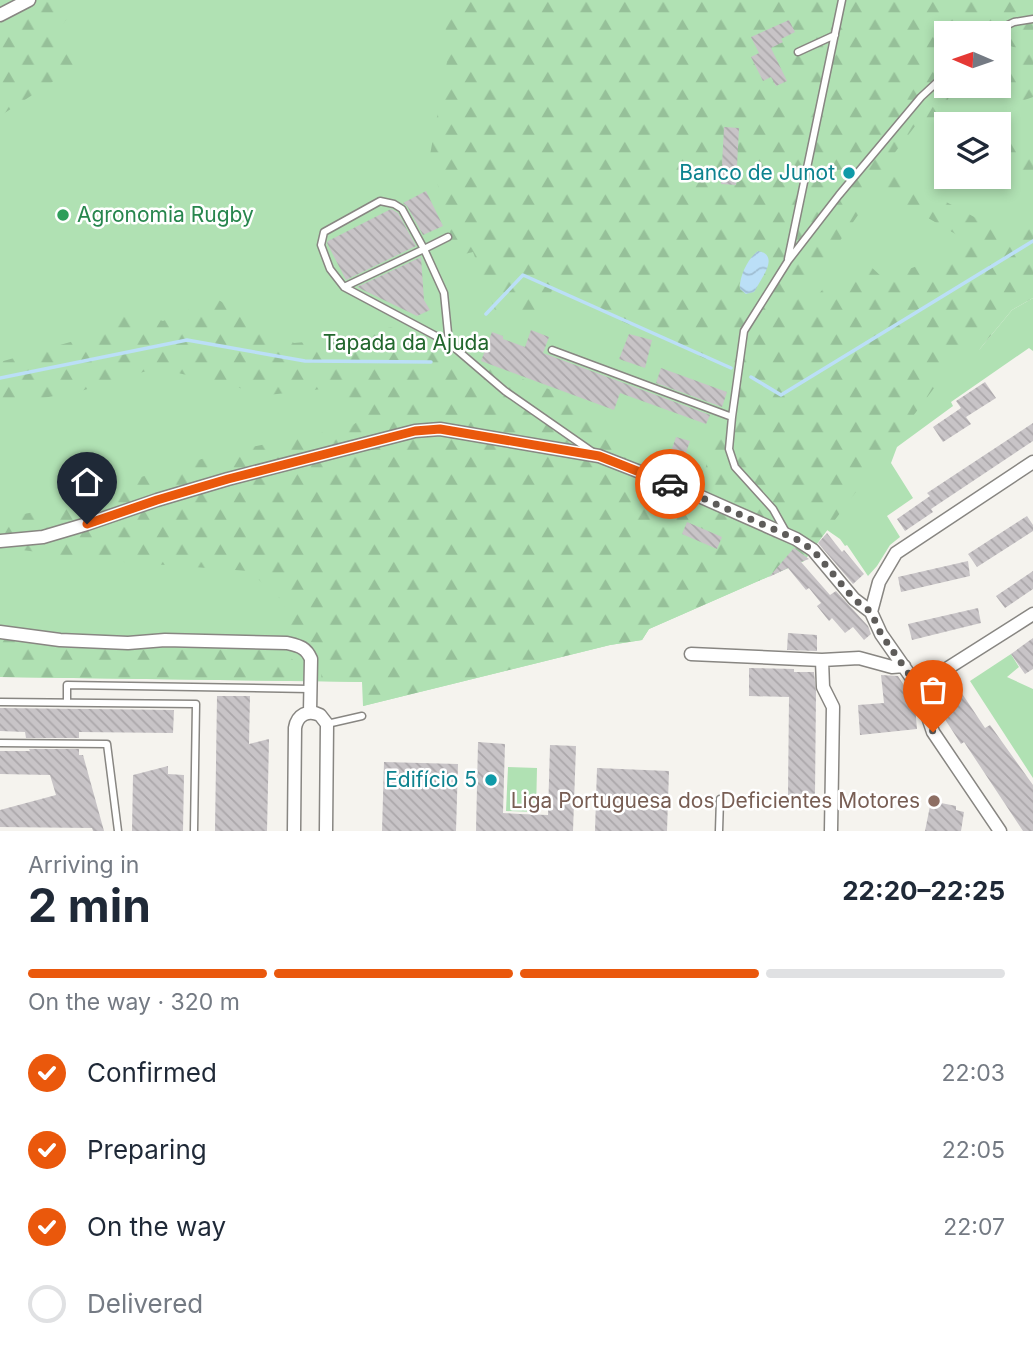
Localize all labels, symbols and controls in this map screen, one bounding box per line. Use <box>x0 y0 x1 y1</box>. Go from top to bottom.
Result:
north arrow <box>934 21 1012 98</box>
map controls <box>934 21 1011 189</box>
button: layers <box>934 112 1011 189</box>
place label: Banco de Junot <box>679 160 835 185</box>
marker: Banco de Junot <box>841 165 857 181</box>
place label: Agronomia Rugby <box>77 202 254 227</box>
marker: Agronomia Rugby <box>55 207 71 223</box>
park label: Tapada da Ajuda <box>323 330 489 355</box>
courier <box>635 449 705 519</box>
pin <box>57 452 117 524</box>
icon: home <box>68 463 106 501</box>
icon: car <box>651 465 689 503</box>
pin <box>903 660 963 732</box>
icon: bag <box>914 671 952 709</box>
place label: Edifício 5 <box>385 767 477 792</box>
marker: Edifício 5 <box>483 772 499 788</box>
place label: Liga Portuguesa dos Deficientes Motores <box>511 788 920 813</box>
marker: Liga Portuguesa dos Deficientes Motores <box>926 793 942 809</box>
text: Arriving in <box>28 851 139 879</box>
text: 22:20–22:25 <box>842 875 1005 906</box>
text: 2 min <box>28 877 151 933</box>
text: On the way · 320 m <box>28 988 240 1016</box>
icon: check <box>28 1054 66 1092</box>
text: Confirmed <box>87 1057 217 1088</box>
text: 22:03 <box>942 1059 1005 1087</box>
icon: check <box>28 1131 66 1169</box>
text: Preparing <box>87 1134 207 1165</box>
text: 22:05 <box>942 1136 1005 1164</box>
icon: check <box>28 1208 66 1246</box>
text: On the way <box>87 1211 226 1242</box>
text: 22:07 <box>943 1213 1005 1241</box>
text: Delivered <box>87 1288 203 1319</box>

